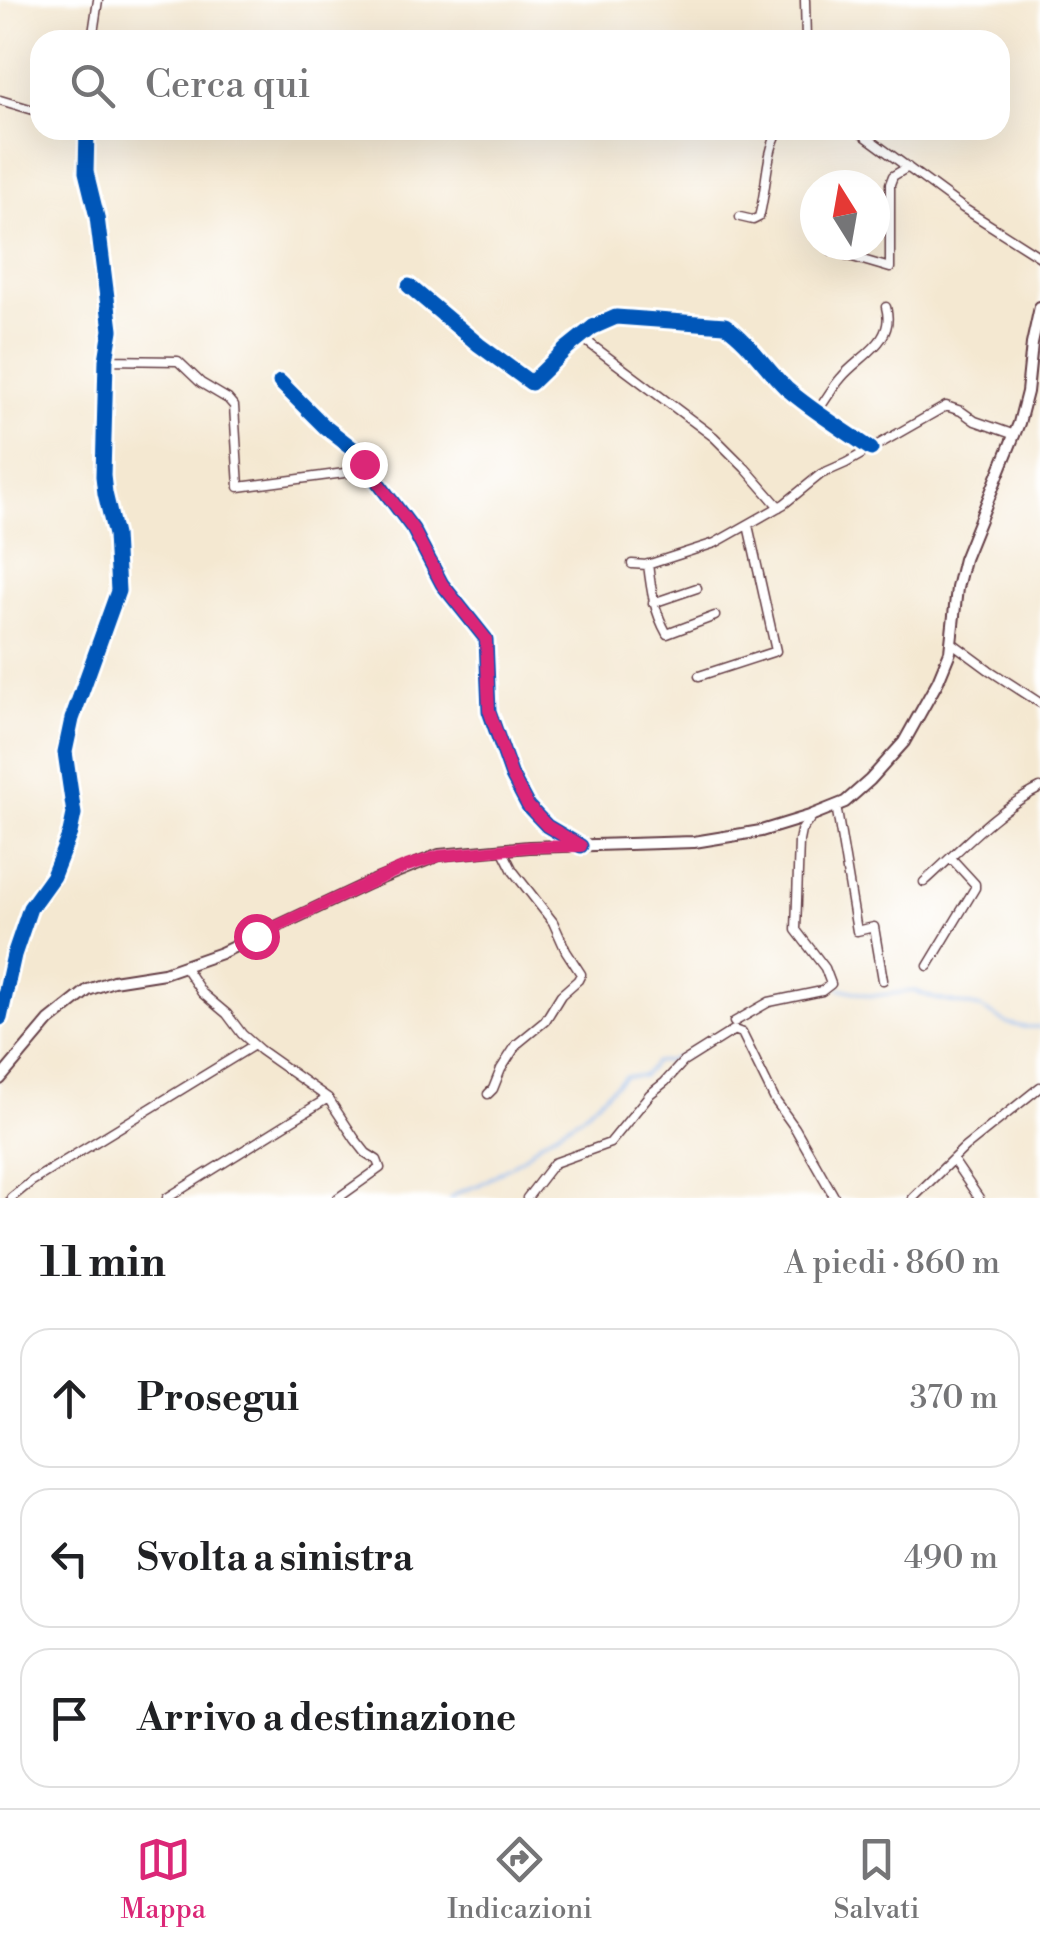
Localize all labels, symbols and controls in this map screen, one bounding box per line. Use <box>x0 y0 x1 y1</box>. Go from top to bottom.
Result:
search box <box>30 30 1010 140</box>
icon: search <box>65 58 120 113</box>
text: Cerca qui <box>145 62 310 109</box>
north arrow <box>800 170 890 260</box>
route end <box>342 442 388 488</box>
route start <box>234 914 280 960</box>
text: 11 min <box>40 1237 166 1290</box>
text: A piedi · 860 m <box>784 1243 1000 1283</box>
icon: ahead <box>42 1371 97 1426</box>
text: Prosegui <box>137 1375 299 1422</box>
text: 370 m <box>910 1378 998 1418</box>
icon: left <box>42 1531 97 1586</box>
text: Svolta a sinistra <box>137 1535 413 1582</box>
text: 490 m <box>904 1538 998 1578</box>
icon: arrive <box>42 1691 97 1746</box>
text: Arrivo a destinazione <box>137 1695 516 1742</box>
tab: Mappa <box>121 1832 206 1927</box>
tab: Indicazioni <box>447 1832 592 1927</box>
tab: Salvati <box>834 1832 919 1927</box>

